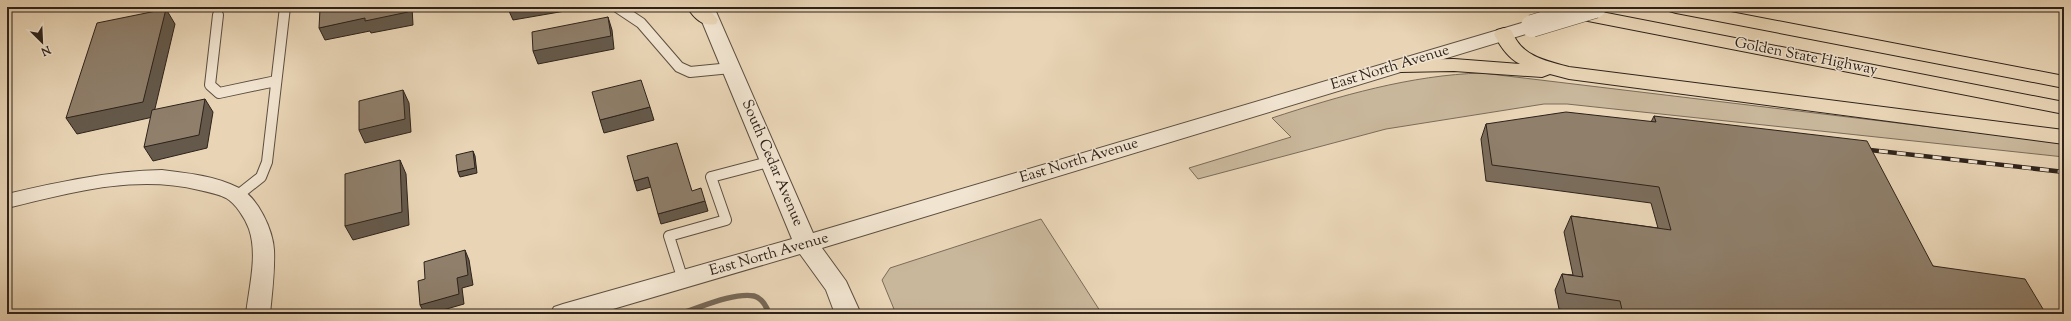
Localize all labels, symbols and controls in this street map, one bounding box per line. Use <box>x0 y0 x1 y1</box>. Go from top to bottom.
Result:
north arrow <box>22 22 62 62</box>
street label: Golden State Highway <box>1733 33 1880 81</box>
street label: East North Avenue <box>1328 40 1452 96</box>
text: N <box>38 41 54 59</box>
street label: South Cedar Avenue <box>736 96 808 230</box>
street label: East North Avenue <box>1017 133 1141 189</box>
street label: East North Avenue <box>707 228 831 282</box>

